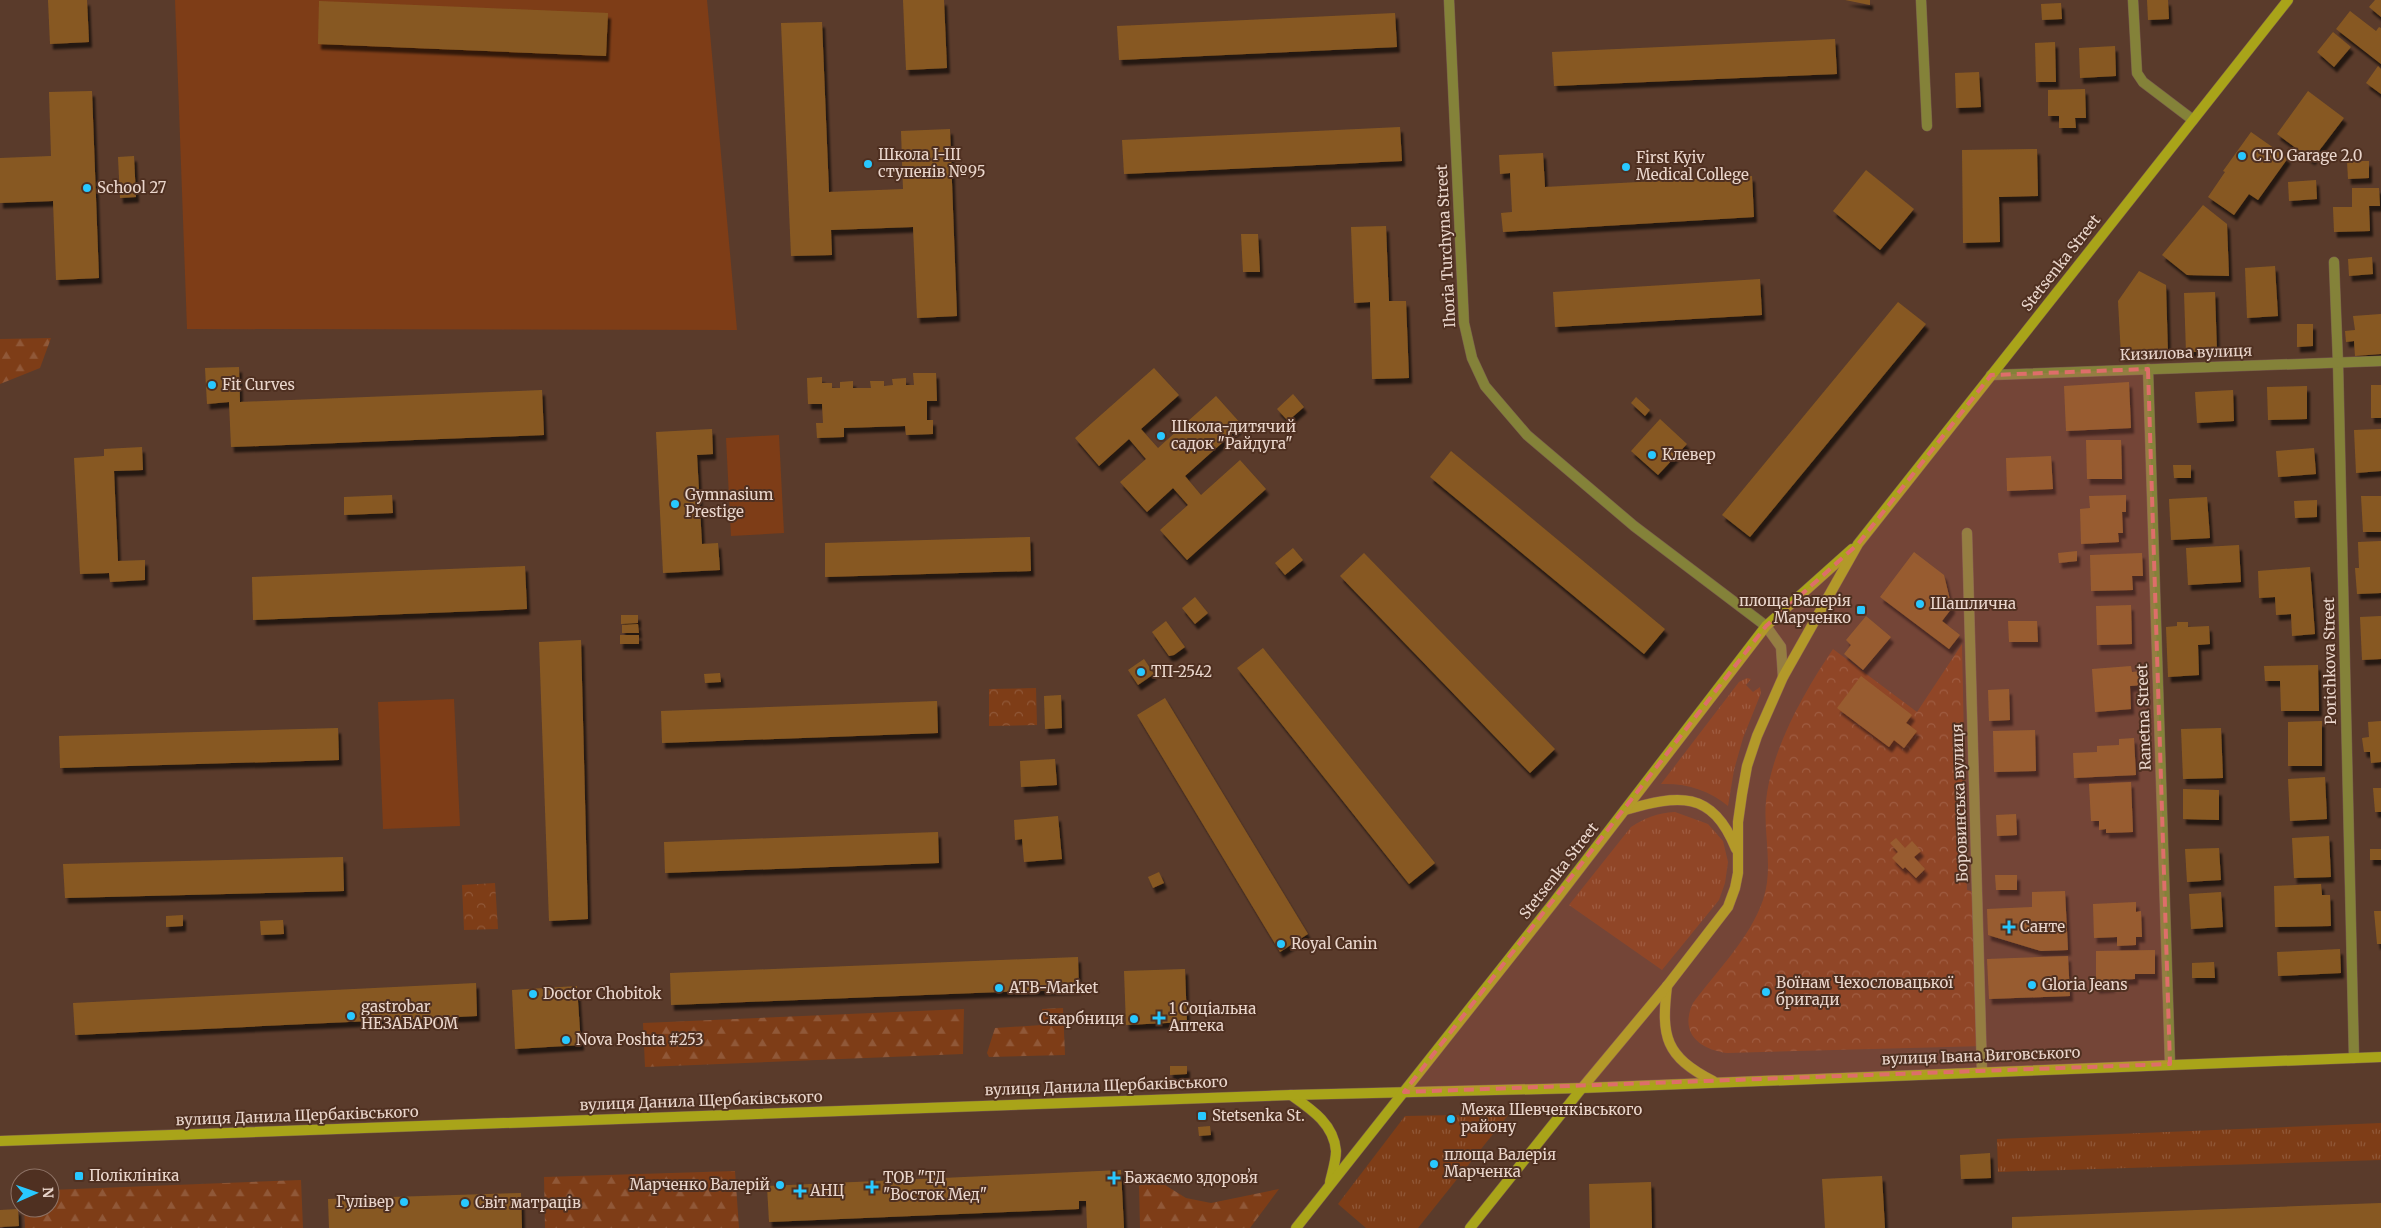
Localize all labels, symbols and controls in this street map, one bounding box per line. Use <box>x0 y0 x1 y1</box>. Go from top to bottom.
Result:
place label: Школа І-ІІІ ступенів №95 <box>878 145 986 181</box>
place label: СТО Garage 2.0 <box>2252 146 2363 165</box>
place label: First Kyiv Medical College <box>1636 148 1749 184</box>
marker: СТО Garage 2.0 <box>2236 150 2248 162</box>
marker: Школа І-ІІІ ступенів №95 <box>862 158 874 170</box>
marker: First Kyiv Medical College <box>1620 161 1632 173</box>
street label: Ihoria Turchyna Street <box>1432 164 1459 328</box>
place label: School 27 <box>97 178 167 197</box>
marker: School 27 <box>81 182 93 194</box>
street label: Stetsenka Street <box>2017 211 2104 315</box>
street label: Кизилова вулиця <box>2119 341 2253 364</box>
place label: Fit Curves <box>222 375 295 394</box>
marker: Fit Curves <box>206 379 218 391</box>
place label: Школа-дитячий садок "Райдуга" <box>1171 417 1296 453</box>
marker: Школа-дитячий садок "Райдуга" <box>1155 430 1167 442</box>
place label: Клевер <box>1662 445 1716 464</box>
marker: Клевер <box>1646 449 1658 461</box>
place label: Gymnasium Prestige <box>685 485 774 521</box>
marker: Gymnasium Prestige <box>669 498 681 510</box>
place label: площа Валерія Марченко <box>1739 591 1851 627</box>
place label: Шашлична <box>1930 594 2016 613</box>
street label: Porichkova Street <box>2319 597 2340 725</box>
marker: Шашлична <box>1914 598 1926 610</box>
marker: площа Валерія Марченко <box>1855 604 1867 616</box>
place label: ТП-2542 <box>1151 662 1212 681</box>
street label: Ranetna Street <box>2132 663 2155 771</box>
marker: ТП-2542 <box>1135 666 1147 678</box>
street label: Боровинська вулиця <box>1947 723 1972 883</box>
street label: Stetsenka Street <box>1515 819 1602 923</box>
place label: Санте <box>2020 917 2065 936</box>
marker: Санте <box>2002 920 2016 934</box>
place label: Royal Canin <box>1291 934 1378 953</box>
marker: Royal Canin <box>1275 938 1287 950</box>
place label: Воїнам Чехословацької бригади <box>1776 973 1953 1009</box>
place label: Gloria Jeans <box>2042 975 2128 994</box>
place label: ATB-Market <box>1008 978 1098 997</box>
marker: Gloria Jeans <box>2026 979 2038 991</box>
marker: ATB-Market <box>993 982 1005 994</box>
place label: Doctor Chobitok <box>543 984 662 1003</box>
marker: Воїнам Чехословацької бригади <box>1760 986 1772 998</box>
marker: Doctor Chobitok <box>527 988 539 1000</box>
place label: gastrobar НЕЗАБАРОМ <box>361 997 458 1033</box>
place label: 1 Соціальна Аптека <box>1168 999 1256 1035</box>
place label: Скарбниця <box>1039 1009 1124 1028</box>
marker: gastrobar НЕЗАБАРОМ <box>345 1010 357 1022</box>
marker: 1 Соціальна Аптека <box>1153 1012 1165 1024</box>
marker: Скарбниця <box>1128 1013 1140 1025</box>
place label: Nova Poshta #253 <box>576 1030 704 1049</box>
marker: Nova Poshta #253 <box>560 1034 572 1046</box>
street label: вулиця Івана Виговського <box>1881 1043 2081 1068</box>
street label: вулиця Данила Щербаківського <box>984 1072 1228 1099</box>
street label: вулиця Данила Щербаківського <box>579 1087 823 1114</box>
place label: Межа Шевченківського району <box>1461 1100 1642 1136</box>
street label: вулиця Данила Щербаківського <box>175 1102 419 1129</box>
place label: Stetsenka St. <box>1212 1106 1305 1125</box>
marker: Stetsenka St. <box>1196 1110 1208 1122</box>
marker: Межа Шевченківського району <box>1445 1113 1457 1125</box>
place label: площа Валерія Марченка <box>1444 1145 1556 1181</box>
marker: площа Валерія Марченка <box>1428 1158 1440 1170</box>
place label: Поліклініка <box>89 1166 179 1185</box>
north arrow <box>10 1168 60 1218</box>
place label: ТОВ "ТД "Восток Мед" <box>883 1168 987 1204</box>
place label: Бажаємо здоровʼя <box>1124 1168 1258 1187</box>
marker: Поліклініка <box>73 1170 85 1182</box>
marker: Бажаємо здоровʼя <box>1108 1172 1120 1184</box>
place label: Марченко Валерій <box>629 1175 770 1194</box>
marker: Марченко Валерій <box>774 1179 786 1191</box>
marker: ТОВ "ТД "Восток Мед" <box>865 1180 879 1194</box>
place label: АНЦ <box>809 1181 845 1200</box>
marker: АНЦ <box>794 1185 806 1197</box>
text: N <box>39 1187 57 1198</box>
place label: Гулівер <box>336 1192 394 1211</box>
place label: Світ матраців <box>475 1193 581 1212</box>
marker: Гулівер <box>398 1196 410 1208</box>
marker: Світ матраців <box>459 1197 471 1209</box>

